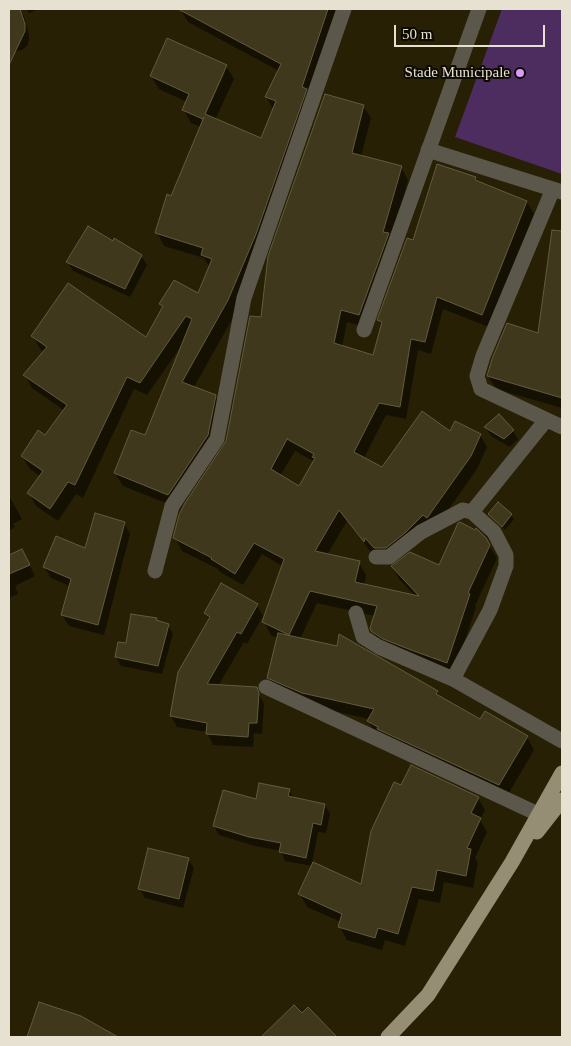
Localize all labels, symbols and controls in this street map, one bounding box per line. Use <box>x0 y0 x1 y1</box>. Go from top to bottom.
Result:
scale bar <box>396 15 547 47</box>
text: 50 m <box>402 26 432 42</box>
place label: Stade Municipale <box>389 64 510 82</box>
marker: Stade Municipale <box>514 67 526 79</box>

